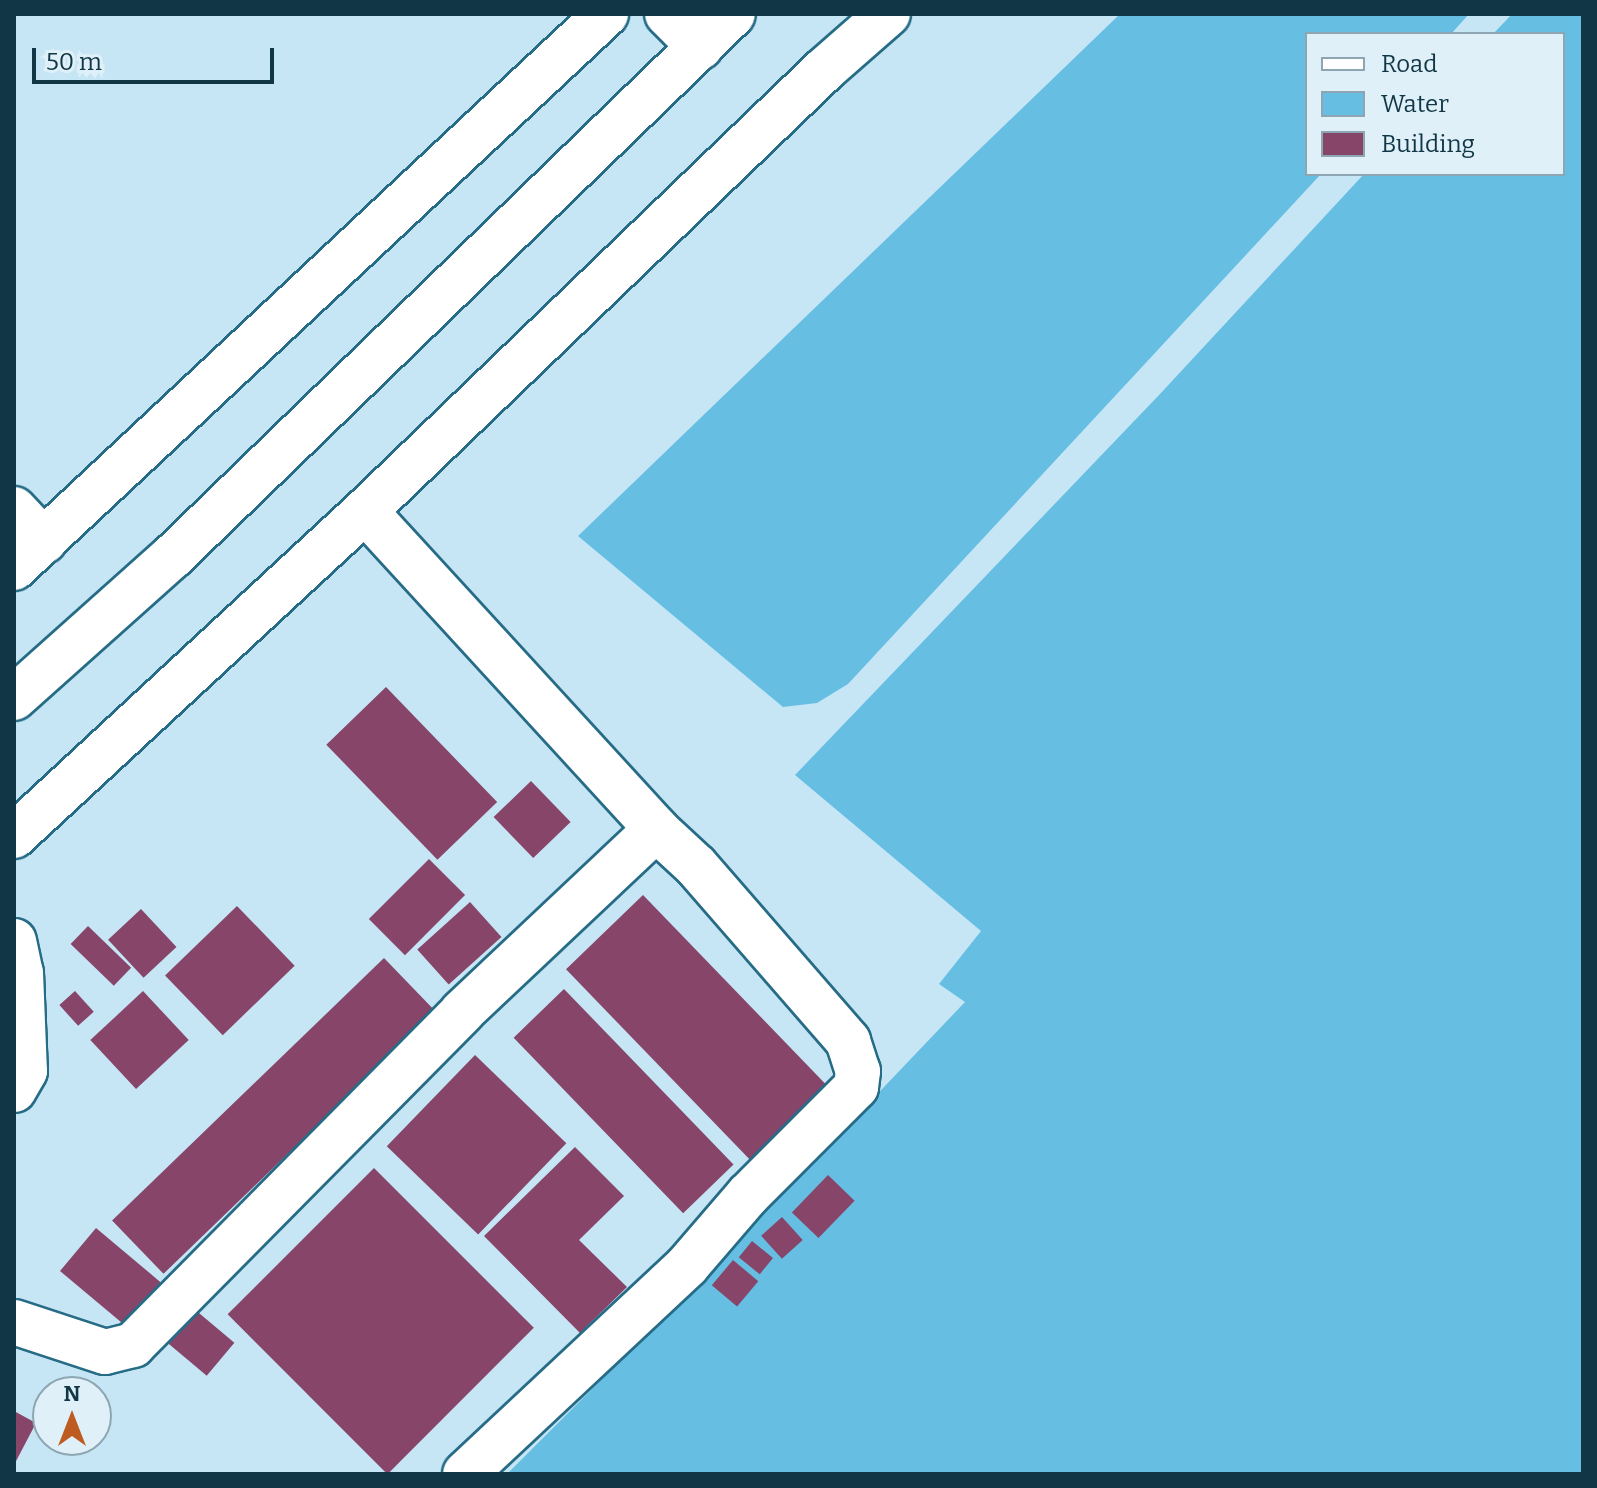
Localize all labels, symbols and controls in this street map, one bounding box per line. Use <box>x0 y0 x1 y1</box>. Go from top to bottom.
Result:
scale bar <box>36 32 278 82</box>
legend <box>1305 32 1565 176</box>
text: 50 m <box>46 48 102 76</box>
text: Road <box>1381 50 1437 78</box>
text: Water <box>1381 90 1449 118</box>
text: Building <box>1381 130 1475 158</box>
north arrow <box>32 1376 112 1456</box>
text: N <box>64 1380 80 1407</box>

